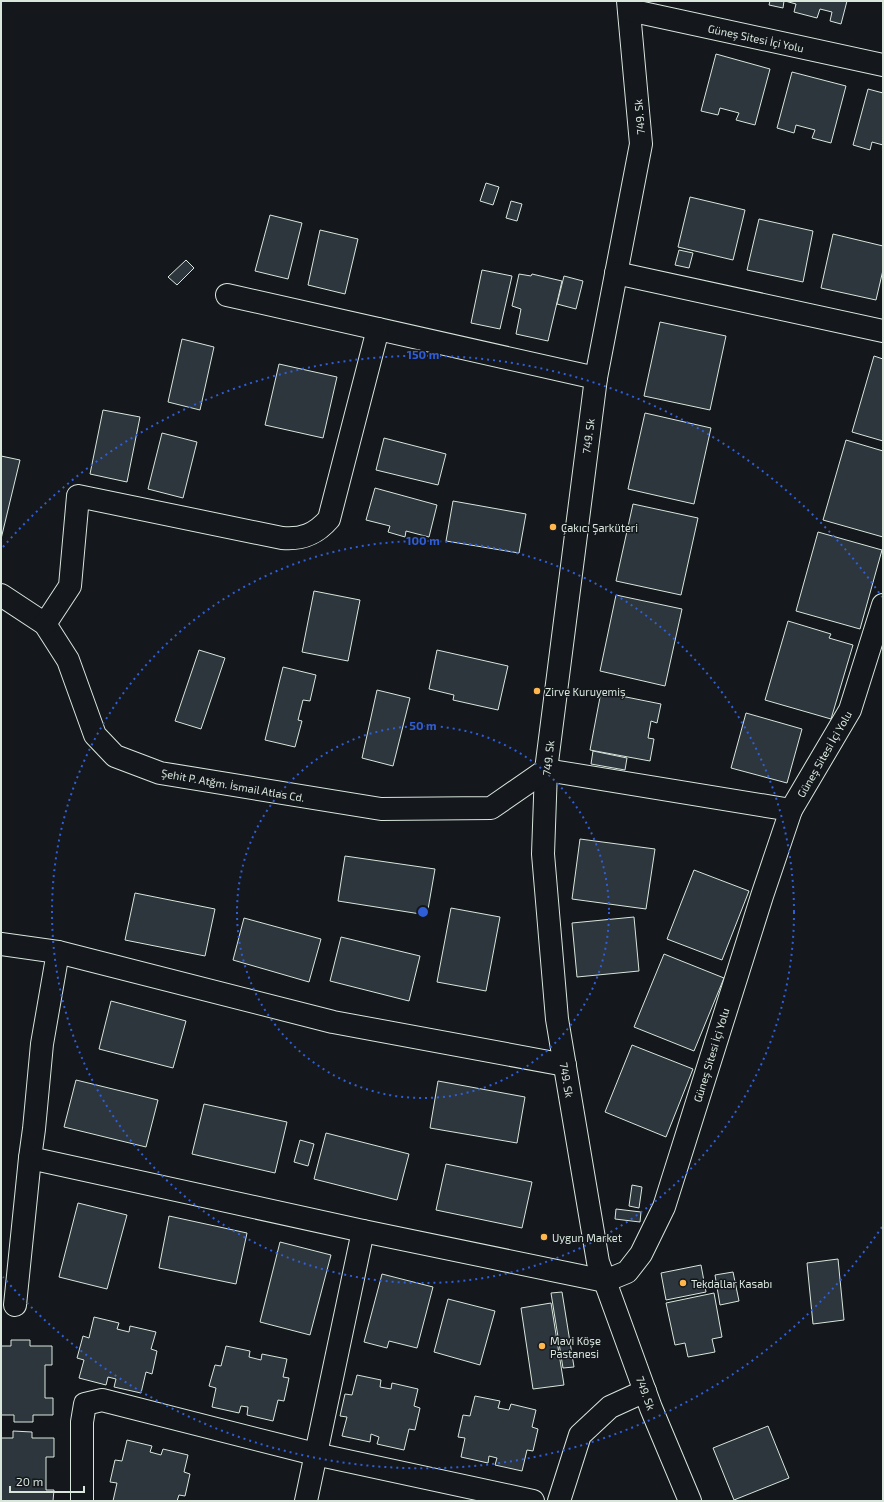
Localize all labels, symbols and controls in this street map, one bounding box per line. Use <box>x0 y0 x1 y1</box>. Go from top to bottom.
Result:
street label: Güneş Sitesi İçi Yolu <box>707 21 805 55</box>
street label: 749. Sk <box>631 98 647 135</box>
text: 150 m <box>407 347 439 361</box>
street label: 749. Sk <box>579 417 597 454</box>
place label: Çakıcı Şarküteri <box>561 521 638 536</box>
marker: Çakıcı Şarküteri <box>548 522 558 532</box>
text: 100 m <box>406 533 440 547</box>
place label: Zirve Kuruyemiş <box>545 685 626 699</box>
marker: Zirve Kuruyemiş <box>532 686 542 696</box>
street label: Güneş Sitesi İçi Yolu <box>794 708 855 800</box>
text: 50 m <box>409 718 437 732</box>
street label: 749. Sk <box>540 739 556 776</box>
street label: Şehit P. Atğm. İsmail Atlas Cd. <box>160 766 306 806</box>
centre of rings <box>416 905 430 919</box>
street label: Güneş Sitesi İçi Yolu <box>690 1006 732 1104</box>
street label: 749. Sk <box>558 1061 577 1099</box>
place label: Uygun Market <box>552 1231 622 1244</box>
marker: Uygun Market <box>539 1232 549 1242</box>
place label: Tekdallar Kasabı <box>691 1277 772 1290</box>
marker: Tekdallar Kasabı <box>678 1278 688 1288</box>
place label: Mavi Köşe Pastanesi <box>550 1334 601 1360</box>
marker: Mavi Köşe Pastanesi <box>537 1341 547 1351</box>
street label: 749. Sk <box>634 1374 658 1412</box>
scale bar <box>10 1468 84 1494</box>
text: 20 m <box>16 1474 43 1488</box>

